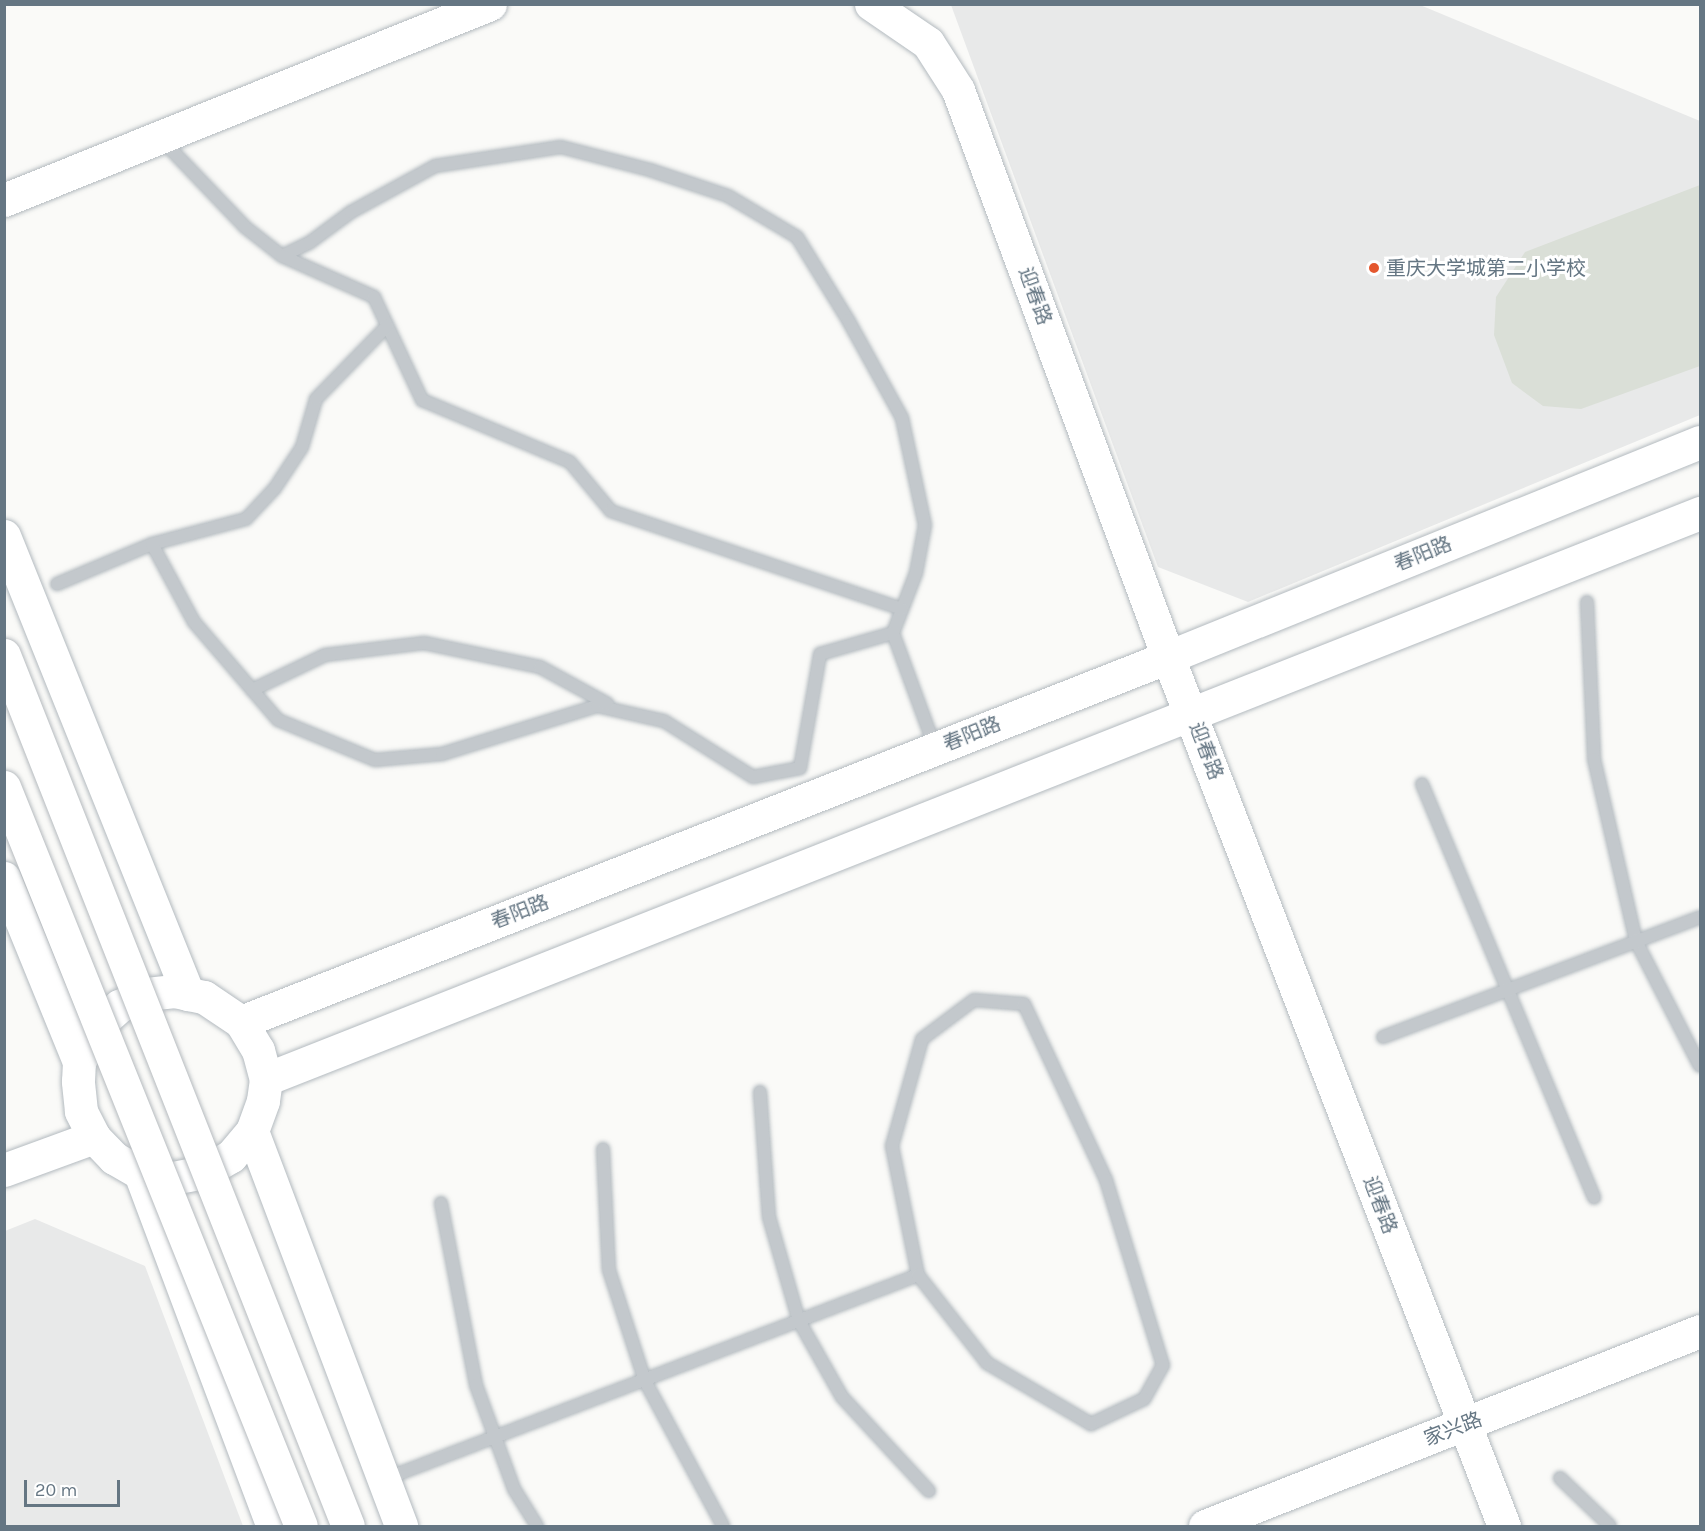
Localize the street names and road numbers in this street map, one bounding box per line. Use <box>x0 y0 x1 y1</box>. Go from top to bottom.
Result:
street label: 迎春路 <box>1013 264 1057 328</box>
street label: 春阳路 <box>1391 532 1455 576</box>
street label: 春阳路 <box>940 712 1004 756</box>
street label: 迎春路 <box>1184 719 1228 783</box>
street label: 春阳路 <box>488 890 552 934</box>
street label: 迎春路 <box>1358 1173 1402 1237</box>
street label: 家兴路 <box>1421 1407 1485 1451</box>

